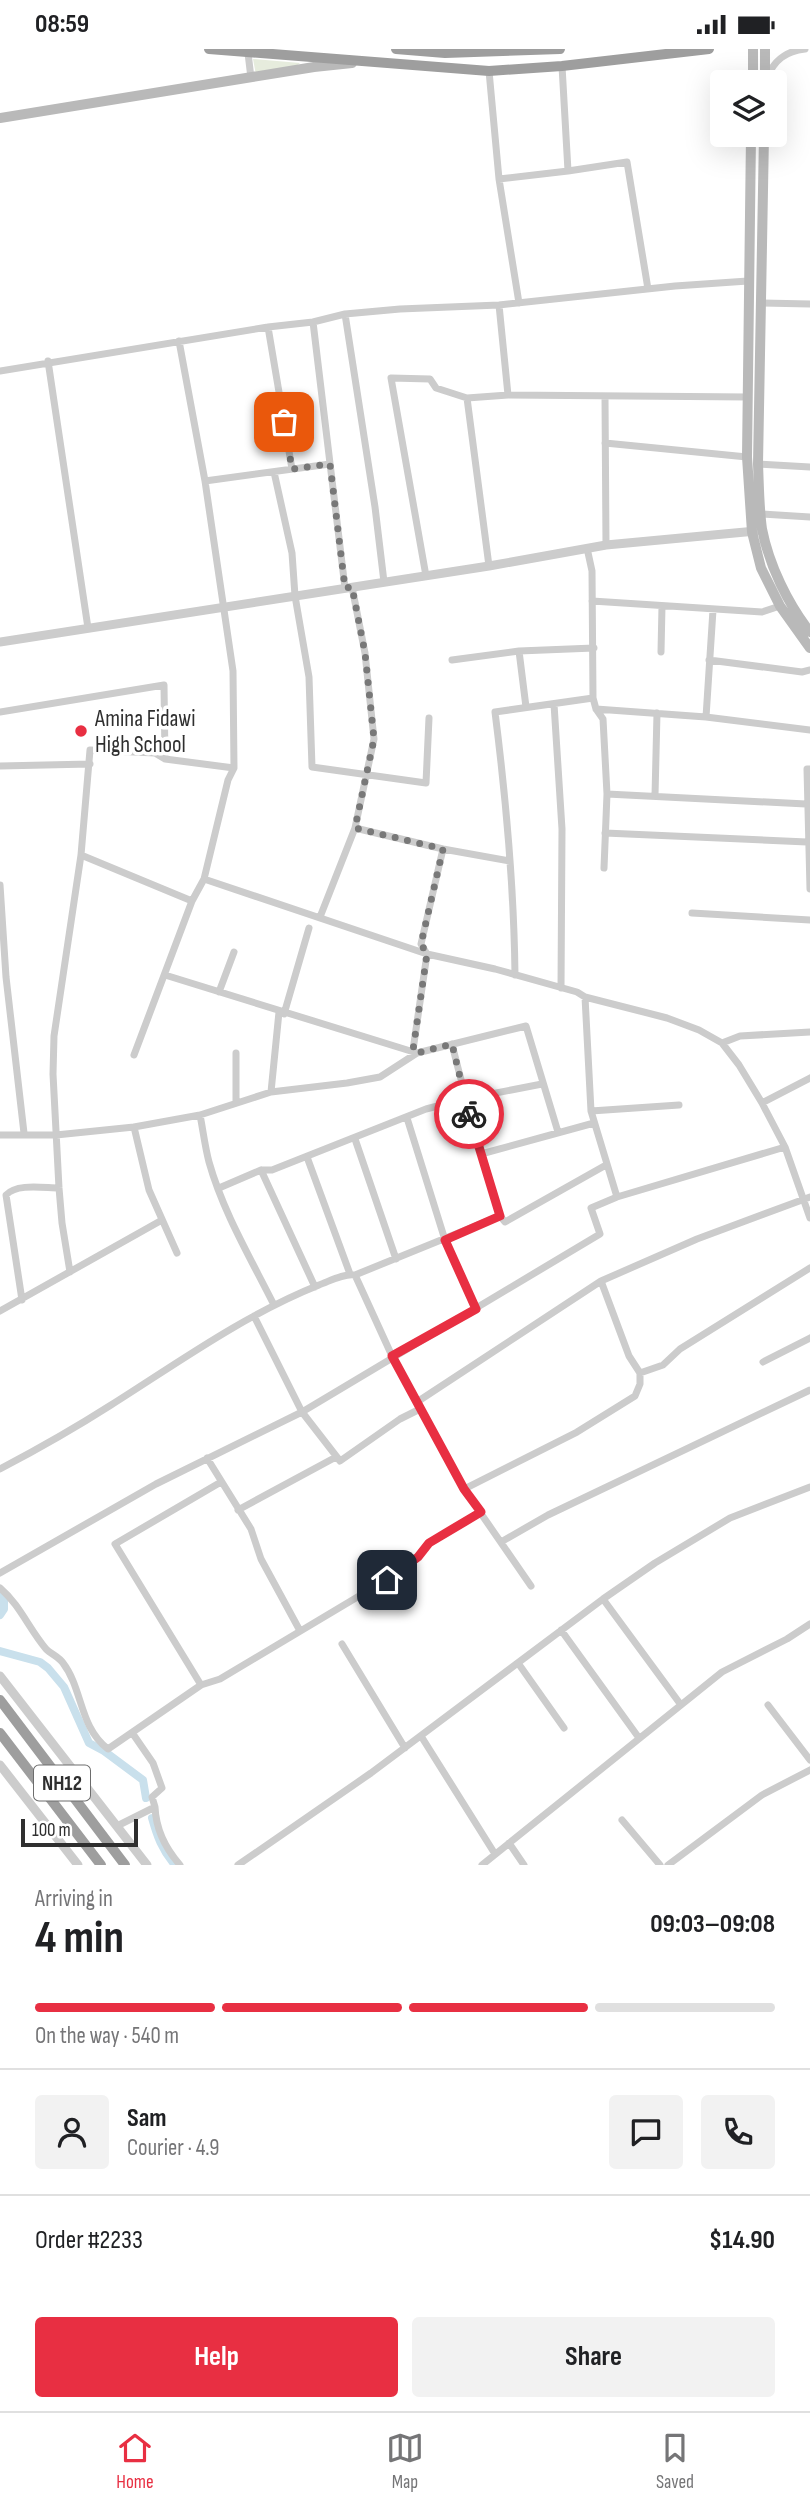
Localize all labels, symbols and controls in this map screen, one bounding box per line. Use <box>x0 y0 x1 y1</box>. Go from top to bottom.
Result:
text: 08:59 <box>35 9 89 40</box>
map controls <box>710 70 787 147</box>
button: layers <box>710 70 787 147</box>
pin <box>254 392 314 452</box>
icon: bag <box>265 403 303 441</box>
place label: Amina Fidawi High School <box>94 705 196 759</box>
marker: Amina Fidawi High School <box>73 723 89 739</box>
courier <box>434 1079 504 1149</box>
icon: bike <box>450 1095 488 1133</box>
pin <box>357 1550 417 1610</box>
icon: home <box>368 1561 406 1599</box>
road number: NH12 <box>34 1765 90 1801</box>
scale bar <box>21 1816 138 1848</box>
text: 100 m <box>32 1819 71 1842</box>
text: Arriving in <box>35 1885 113 1913</box>
text: 09:03–09:08 <box>650 1909 775 1940</box>
text: 4 min <box>35 1911 124 1966</box>
text: On the way · 540 m <box>35 2022 179 2050</box>
button: person <box>35 2095 109 2169</box>
button: chat <box>609 2095 683 2169</box>
button: phone <box>701 2095 775 2169</box>
text: Sam <box>127 2103 167 2134</box>
text: Courier · 4.9 <box>127 2134 219 2162</box>
text: Order #2233 <box>35 2225 143 2256</box>
text: $14.90 <box>709 2225 775 2256</box>
button: Help <box>35 2317 398 2397</box>
button: Share <box>412 2317 775 2397</box>
tab: Home <box>116 2429 154 2494</box>
tab: Map <box>386 2429 424 2494</box>
tab: Saved <box>656 2429 694 2494</box>

